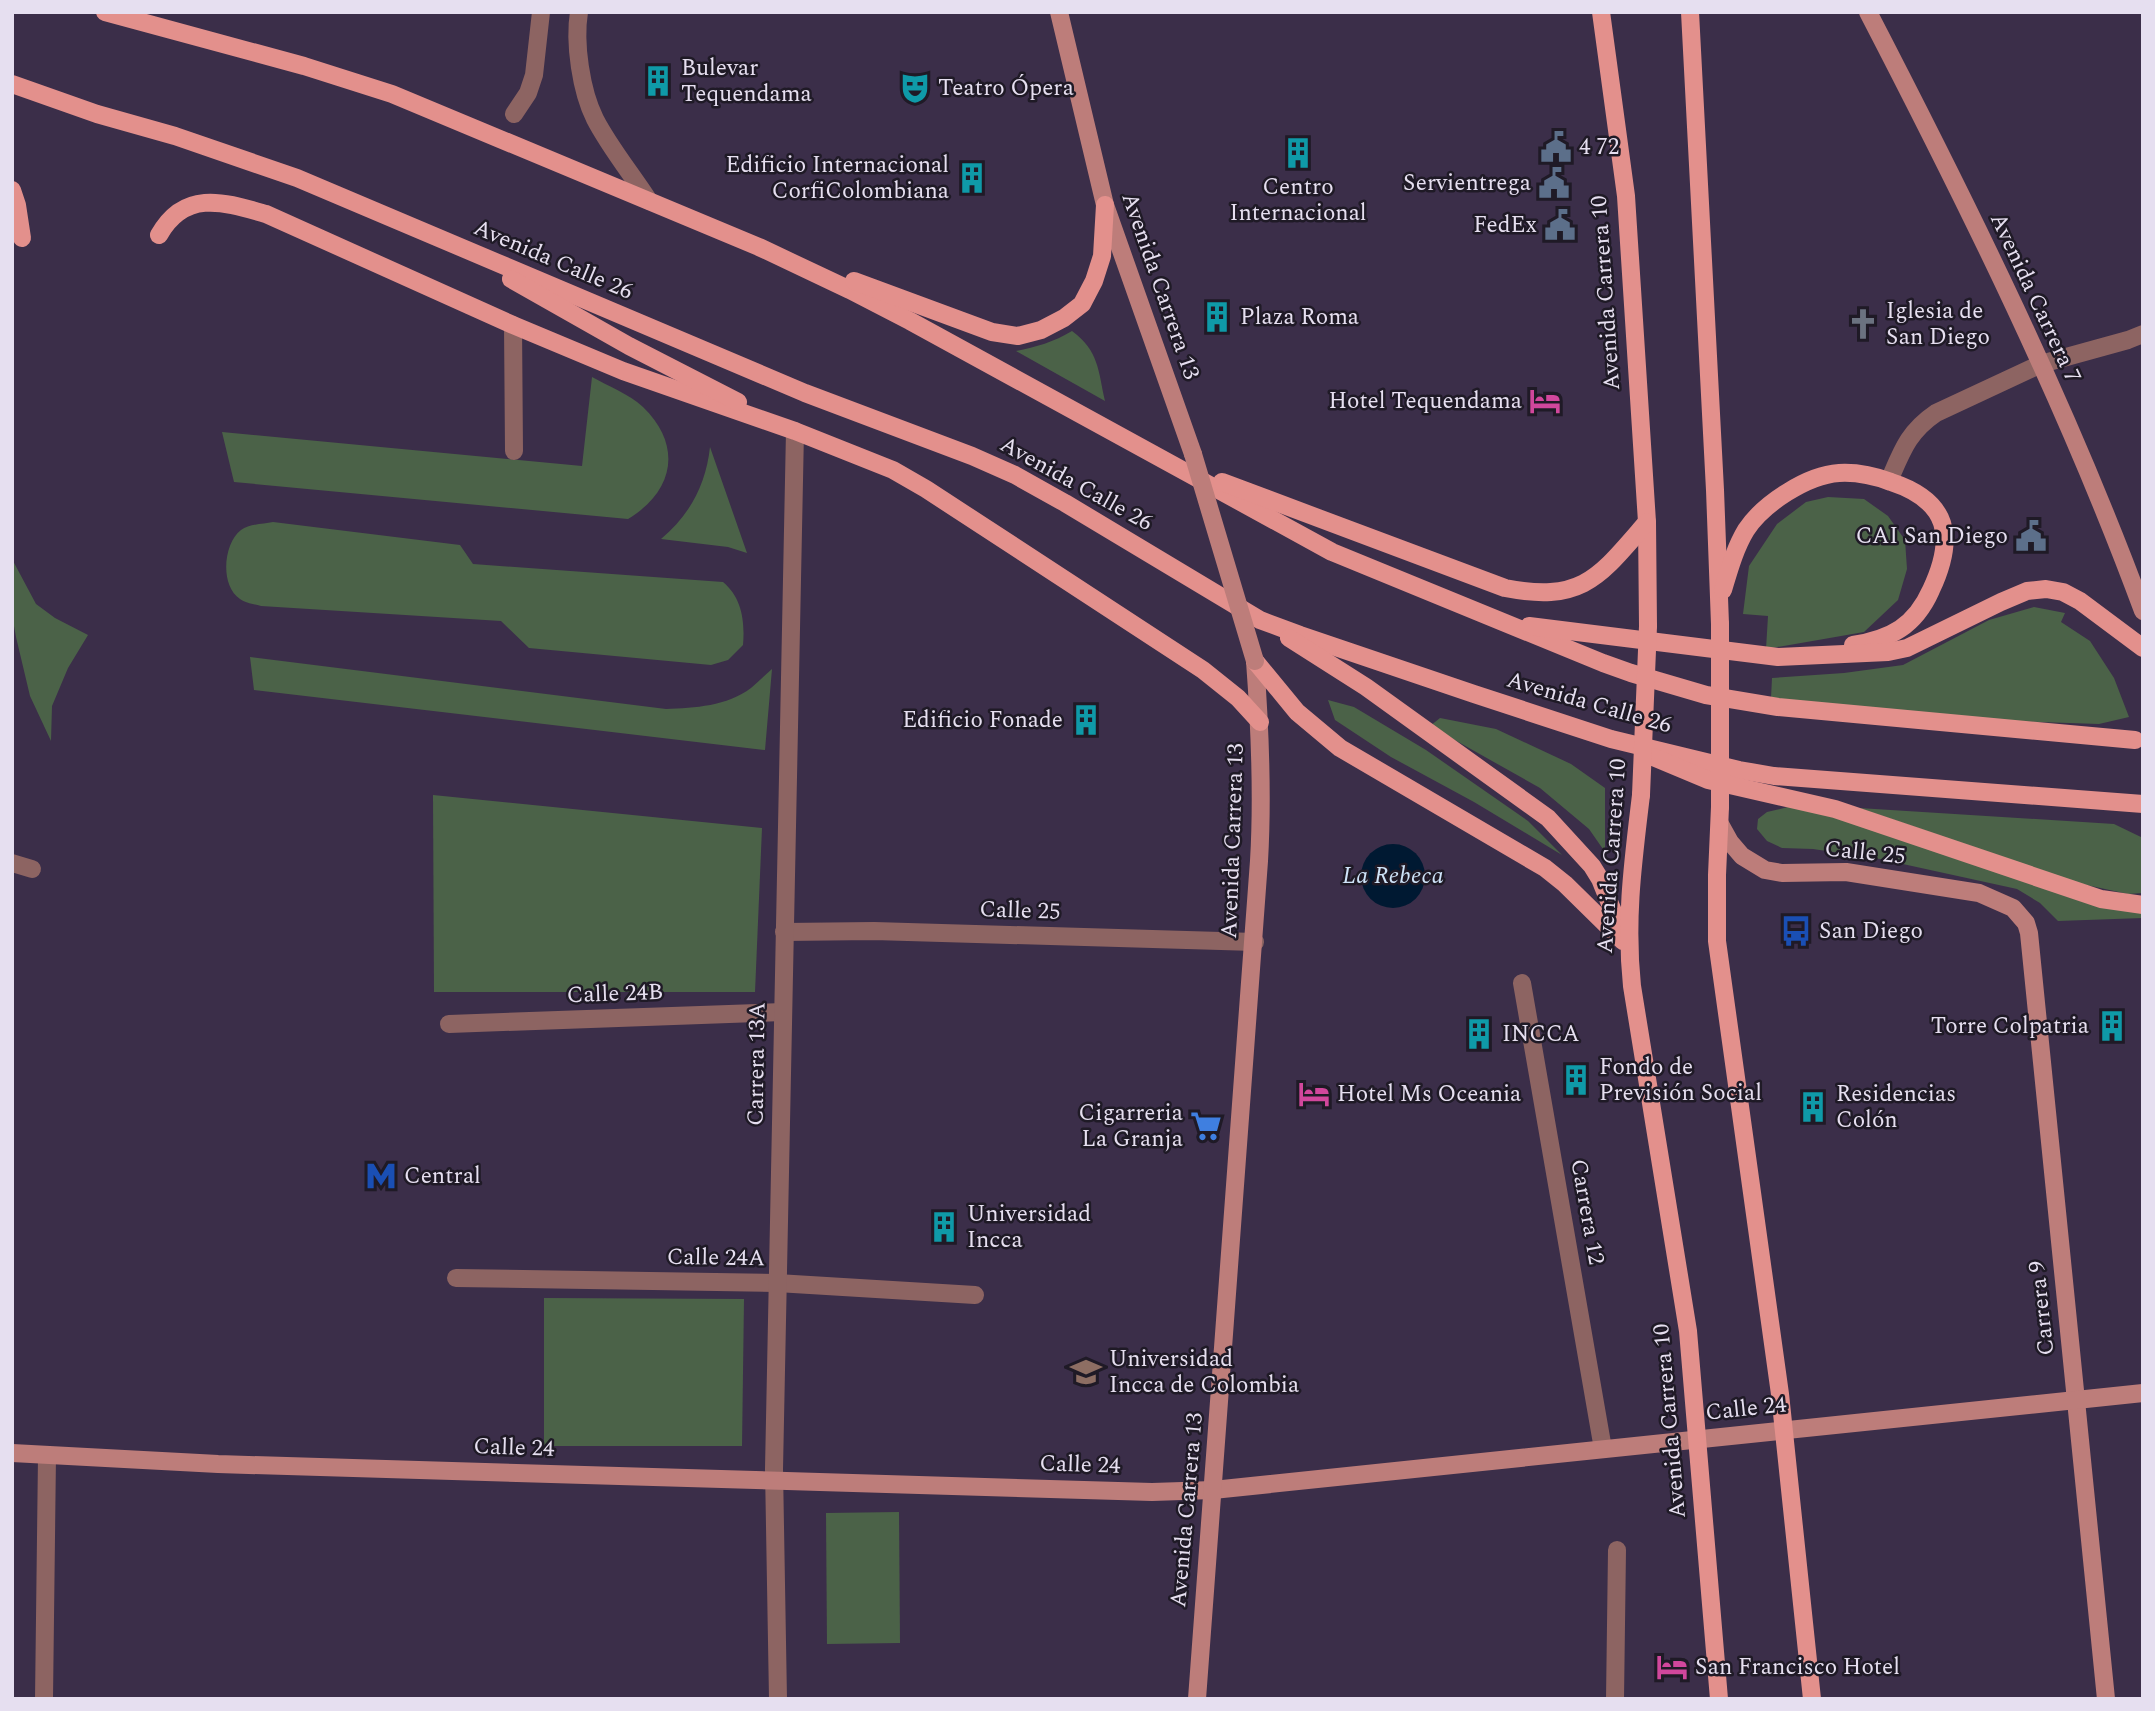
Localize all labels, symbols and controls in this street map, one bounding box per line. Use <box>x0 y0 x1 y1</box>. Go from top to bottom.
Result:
place label: Bulevar Tequendama <box>681 51 812 112</box>
building icon: Bulevar Tequendama <box>641 64 675 98</box>
theatre icon: Teatro Ópera <box>898 71 932 105</box>
place label: Teatro Ópera <box>938 71 1074 106</box>
public building icon: 4 72 <box>1539 130 1573 164</box>
place label: 4 72 <box>1579 130 1619 165</box>
building icon: Centro Internacional <box>1281 136 1315 170</box>
place label: Edificio Internacional CorfiColombiana <box>725 148 949 209</box>
building icon: Edificio Internacional CorfiColombiana <box>955 161 989 195</box>
place label: Servientrega <box>1403 166 1531 201</box>
public building icon: Servientrega <box>1537 166 1571 200</box>
place label: Centro Internacional <box>1229 170 1367 231</box>
street label: Avenida Carrera 13 <box>1112 188 1208 384</box>
street label: Avenida Carrera 10 <box>1582 194 1630 392</box>
street label: Avenida Carrera 7 <box>1980 207 2090 389</box>
place label: FedEx <box>1473 208 1537 243</box>
public building icon: FedEx <box>1543 208 1577 242</box>
street label: Avenida Calle 26 <box>468 211 638 309</box>
place label: Iglesia de San Diego <box>1886 294 1990 355</box>
building icon: Plaza Roma <box>1200 300 1234 334</box>
place label: Plaza Roma <box>1240 300 1359 335</box>
church icon: Iglesia de San Diego <box>1846 307 1880 341</box>
place label: Hotel Tequendama <box>1328 384 1522 419</box>
hotel icon: Hotel Tequendama <box>1528 384 1562 418</box>
street label: Avenida Calle 26 <box>993 427 1159 541</box>
place label: CAI San Diego <box>1856 519 2008 554</box>
public building icon: CAI San Diego <box>2014 519 2048 553</box>
street label: Avenida Calle 26 <box>1502 663 1676 743</box>
place label: Edificio Fonade <box>902 703 1063 738</box>
building icon: Edificio Fonade <box>1069 703 1103 737</box>
street label: Avenida Carrera 13 <box>1212 743 1254 939</box>
street label: Avenida Carrera 10 <box>1588 757 1636 955</box>
street label: Calle 25 <box>1823 831 1907 875</box>
water label: La Rebeca <box>1342 858 1444 894</box>
street label: Calle 25 <box>979 892 1061 930</box>
bus stop icon: San Diego <box>1779 914 1813 948</box>
place label: San Diego <box>1819 914 1923 949</box>
street label: Calle 24B <box>566 975 664 1013</box>
street label: Carrera 13A <box>738 1002 776 1126</box>
place label: Torre Colpatria <box>1931 1009 2089 1044</box>
building icon: Torre Colpatria <box>2095 1009 2129 1043</box>
building icon: INCCA <box>1462 1017 1496 1051</box>
place label: INCCA <box>1502 1017 1580 1052</box>
place label: Fondo de Previsión Social <box>1599 1050 1762 1111</box>
building icon: Fondo de Previsión Social <box>1559 1063 1593 1097</box>
hotel icon: Hotel Ms Oceania <box>1297 1077 1331 1111</box>
place label: Hotel Ms Oceania <box>1337 1077 1521 1112</box>
place label: Residencias Colón <box>1836 1077 1956 1138</box>
building icon: Residencias Colón <box>1796 1090 1830 1124</box>
place label: Cigarreria La Granja <box>1079 1096 1183 1157</box>
supermarket icon: Cigarreria La Granja <box>1189 1109 1223 1143</box>
street label: Carrera 12 <box>1561 1156 1613 1268</box>
metro station icon: Central <box>364 1159 398 1193</box>
place label: Central <box>404 1159 481 1194</box>
place label: Universidad Incca <box>967 1197 1091 1258</box>
building icon: Universidad Incca <box>927 1210 961 1244</box>
street label: Calle 24A <box>666 1240 766 1276</box>
street label: Carrera 9 <box>2020 1259 2064 1357</box>
street label: Avenida Carrera 10 <box>1644 1322 1696 1520</box>
place label: Universidad Incca de Colombia <box>1109 1342 1299 1403</box>
school or university icon: Universidad Incca de Colombia <box>1069 1355 1103 1389</box>
street label: Calle 24 <box>1704 1387 1789 1431</box>
street label: Avenida Carrera 13 <box>1161 1411 1213 1609</box>
street label: Calle 24 <box>473 1429 556 1467</box>
street label: Calle 24 <box>1039 1446 1122 1484</box>
hotel icon: San Francisco Hotel <box>1655 1650 1689 1684</box>
place label: San Francisco Hotel <box>1695 1650 1900 1685</box>

